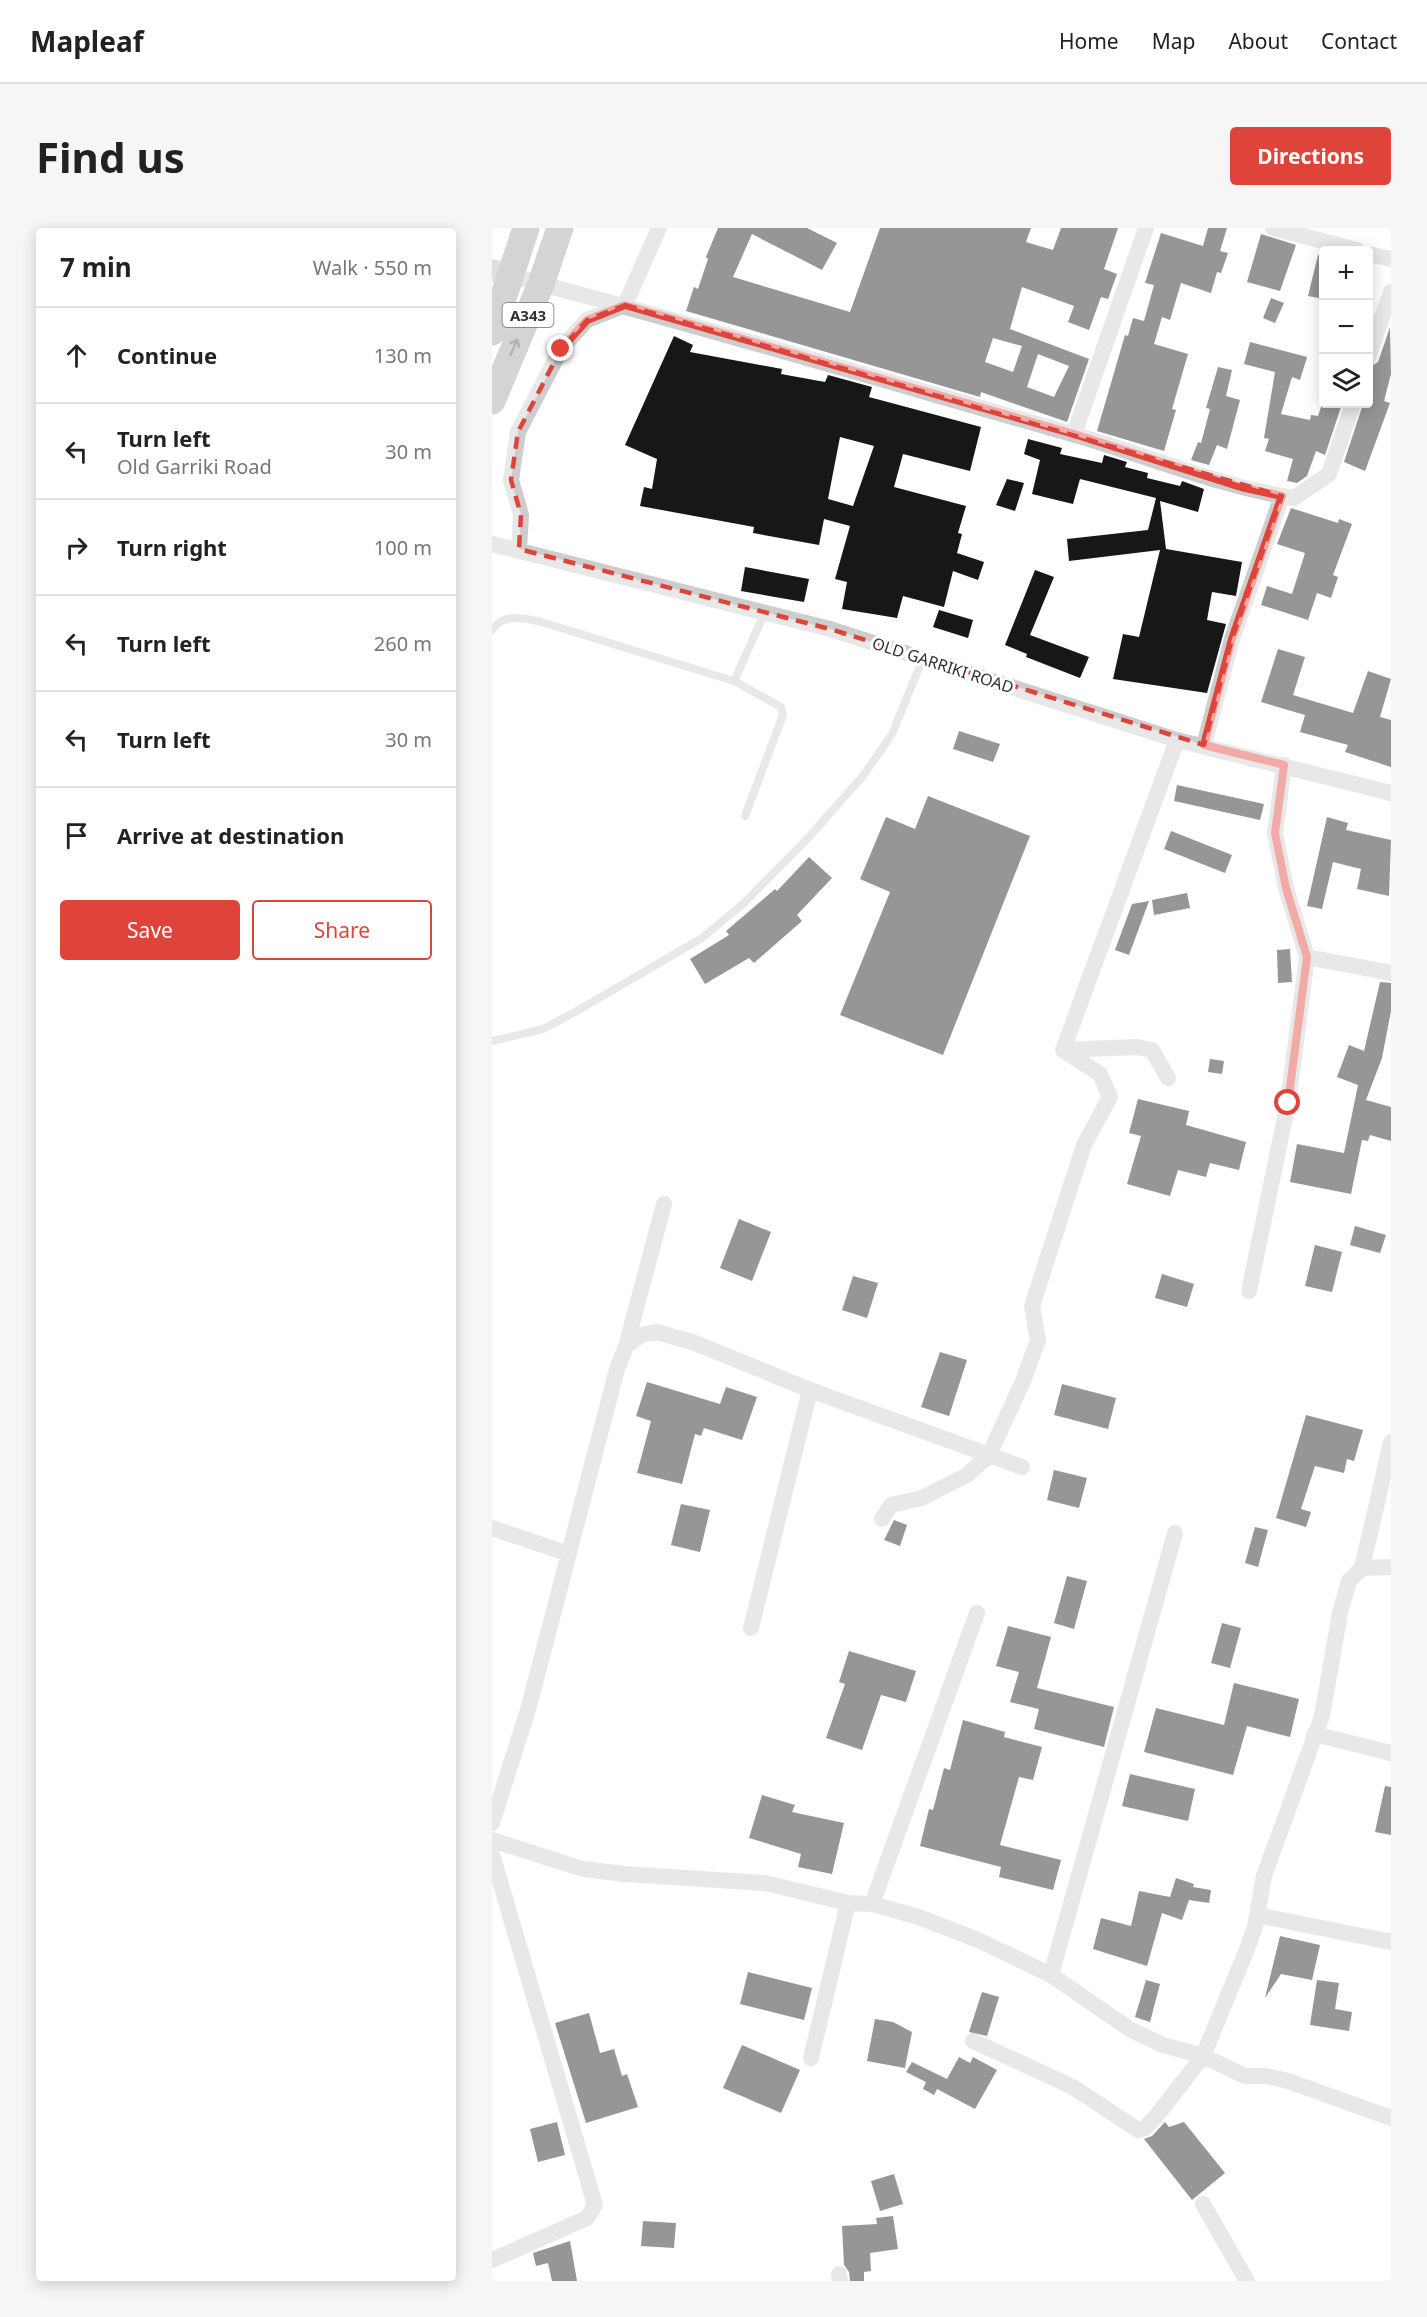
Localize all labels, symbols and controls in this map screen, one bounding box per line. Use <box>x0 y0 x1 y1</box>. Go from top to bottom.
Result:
text: Mapleaf <box>30 22 144 60</box>
text: Home <box>1059 27 1119 55</box>
text: Map <box>1152 27 1195 55</box>
text: About <box>1228 27 1288 55</box>
text: Contact <box>1321 27 1397 55</box>
button: Directions <box>1230 127 1391 185</box>
text: Find us <box>36 128 185 185</box>
map controls <box>1319 246 1373 408</box>
button: + <box>1319 246 1373 300</box>
text: 7 min <box>60 249 132 285</box>
text: Walk · 550 m <box>313 254 432 281</box>
button: − <box>1319 300 1373 354</box>
road number: A343 <box>502 303 554 327</box>
route end <box>547 335 573 361</box>
one-way arrow <box>509 338 520 357</box>
icon: ahead <box>60 339 93 372</box>
text: Continue <box>117 340 217 370</box>
text: 130 m <box>374 342 432 369</box>
button: layers <box>1319 354 1373 408</box>
text: Turn left <box>117 423 211 453</box>
icon: left <box>60 435 93 468</box>
text: 30 m <box>385 438 432 465</box>
text: Old Garriki Road <box>117 453 272 480</box>
icon: right <box>60 531 93 564</box>
text: Turn right <box>117 532 227 562</box>
text: 100 m <box>374 534 432 561</box>
icon: left <box>60 627 93 660</box>
text: Turn left <box>117 628 211 658</box>
text: 260 m <box>374 630 432 657</box>
street label: OLD GARRIKI ROAD <box>869 632 1017 698</box>
icon: left <box>60 723 93 756</box>
text: Turn left <box>117 724 211 754</box>
text: 30 m <box>385 726 432 753</box>
icon: arrive <box>60 819 93 852</box>
text: Arrive at destination <box>117 820 344 850</box>
button: Save <box>60 900 240 960</box>
button: Share <box>252 900 432 960</box>
route start <box>1274 1089 1300 1115</box>

